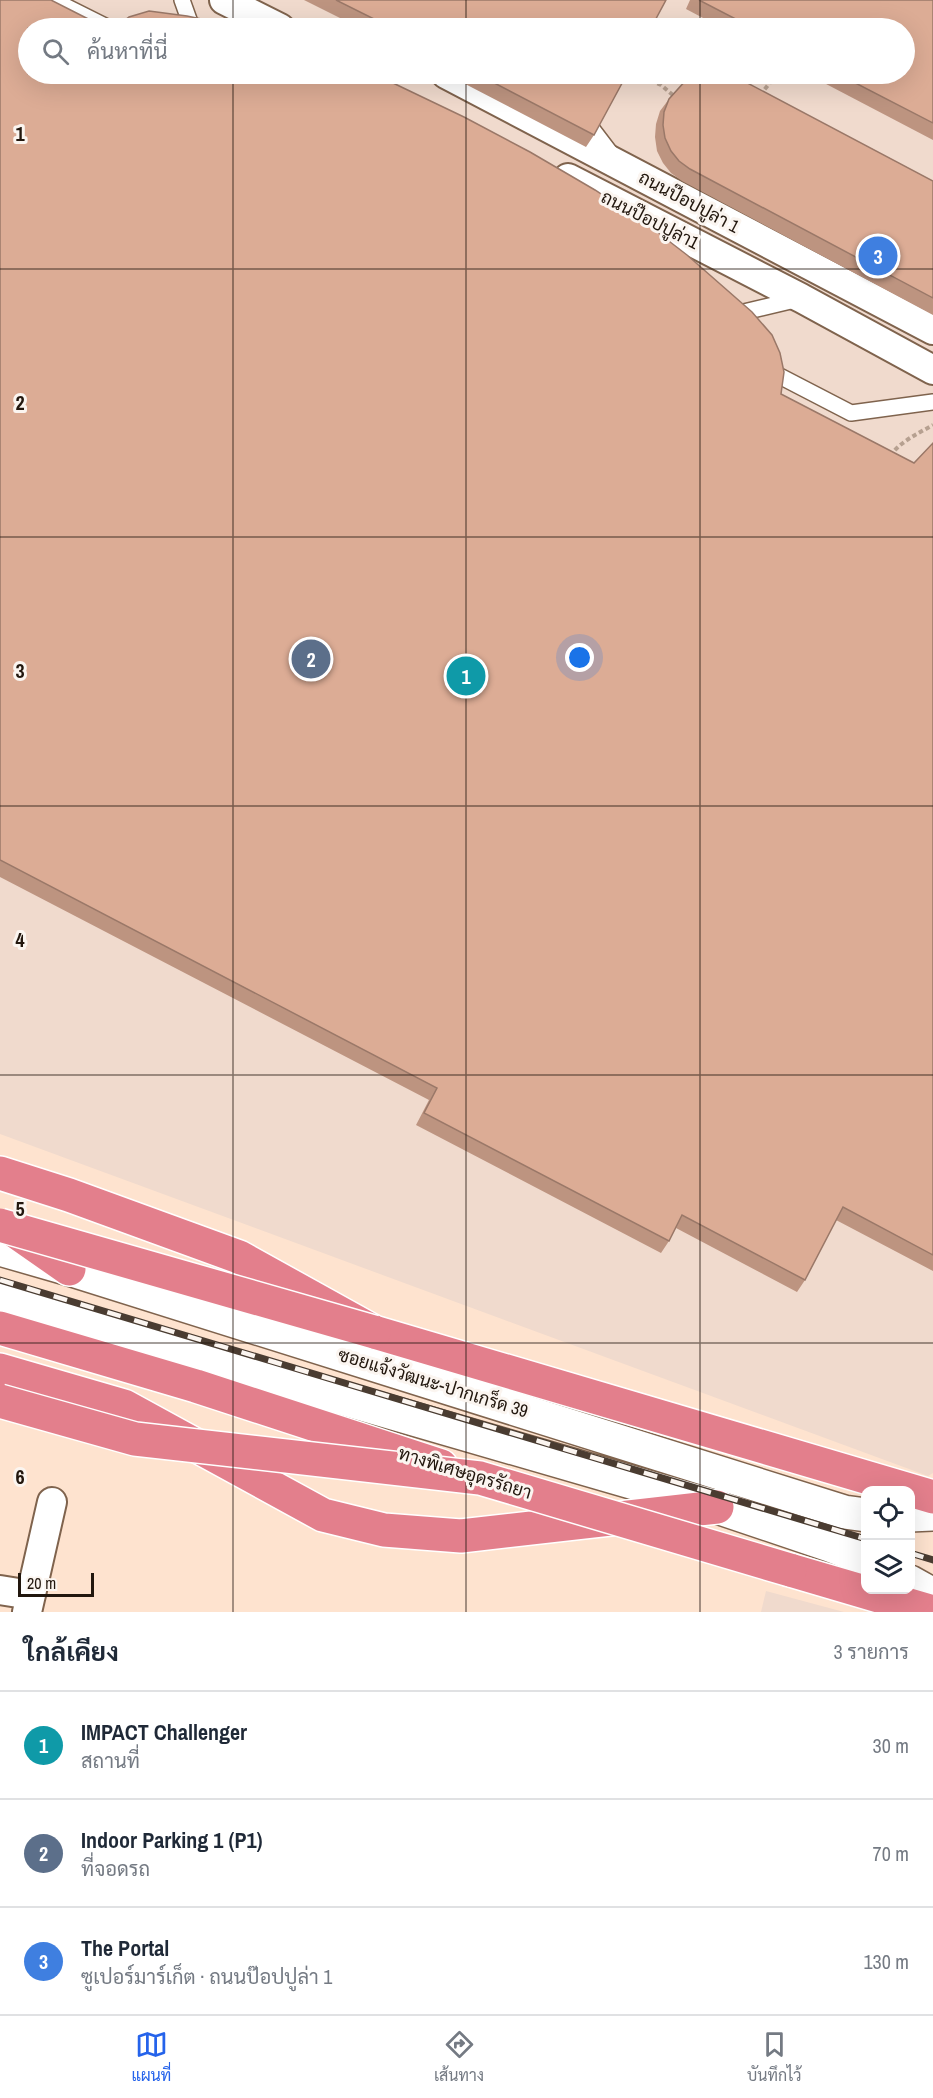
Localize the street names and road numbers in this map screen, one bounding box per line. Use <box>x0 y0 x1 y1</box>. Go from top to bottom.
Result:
street label: ถนนป๊อปปูล่า 1 <box>634 165 745 240</box>
street label: ถนนป๊อปปูล่า1 <box>597 184 704 256</box>
street label: ซอยแจ้งวัฒนะ-ปากเกร็ด 39 <box>335 1341 532 1423</box>
street label: ทางพิเศษอุดรรัถยา <box>395 1440 535 1505</box>

